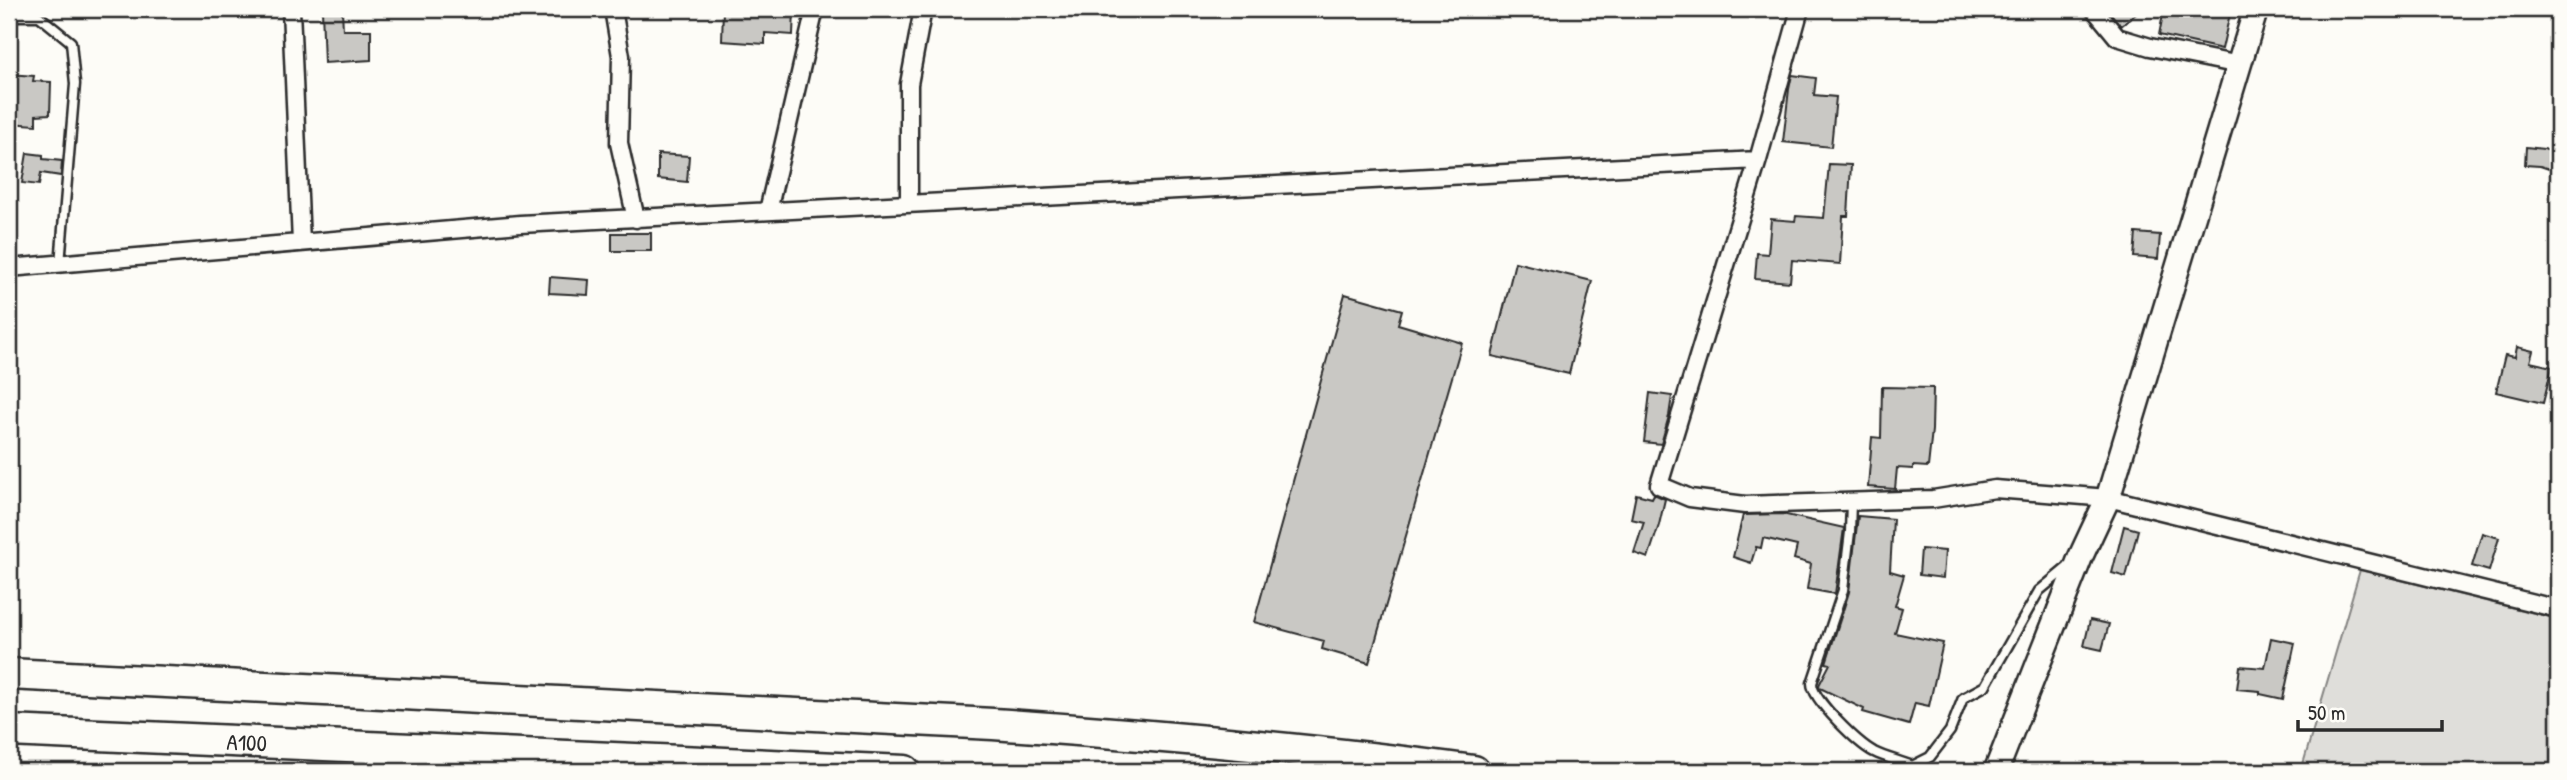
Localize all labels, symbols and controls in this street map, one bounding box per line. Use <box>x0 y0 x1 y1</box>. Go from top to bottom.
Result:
scale bar <box>2298 689 2441 733</box>
text: 50 m <box>2308 698 2345 727</box>
street label: A100 <box>226 725 268 758</box>

